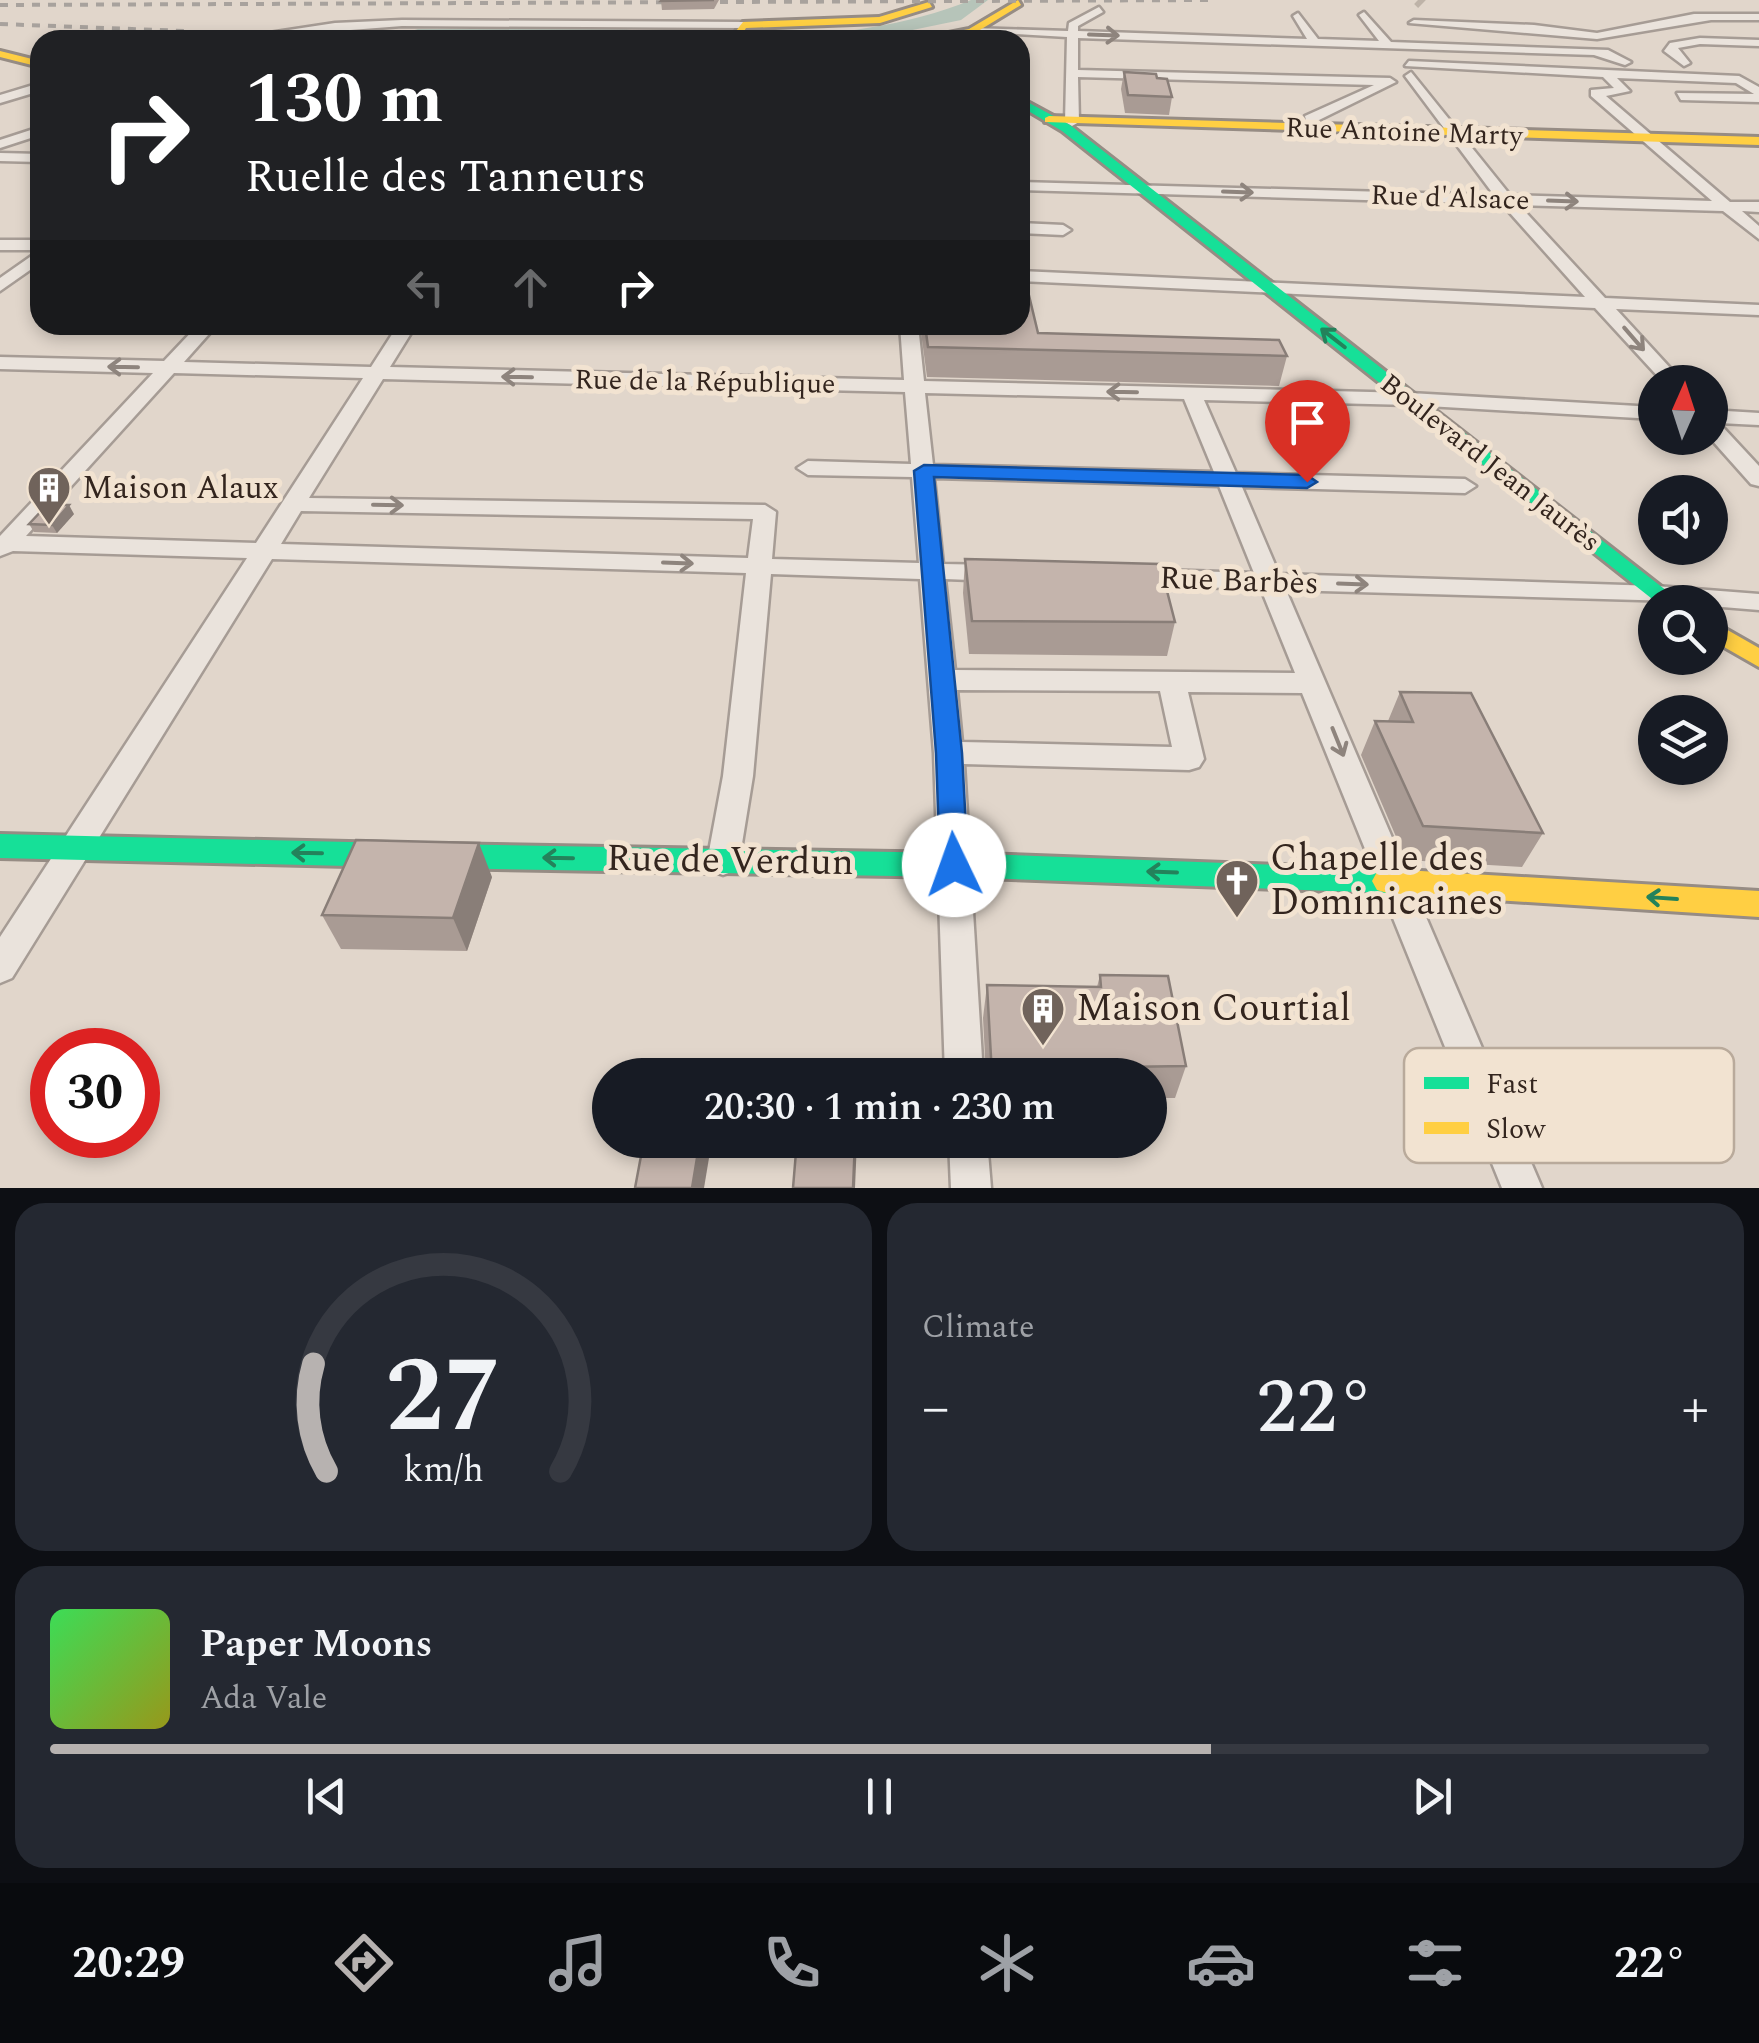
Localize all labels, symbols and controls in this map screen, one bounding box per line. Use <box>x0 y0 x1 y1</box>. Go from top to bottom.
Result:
one-way arrow <box>1088 25 1120 44</box>
text: 130 m <box>245 47 443 153</box>
icon: right <box>80 70 210 200</box>
street label: Rue Antoine Marty <box>1284 106 1525 158</box>
text: Ruelle des Tanneurs <box>245 143 646 212</box>
street label: Rue d'Alsace <box>1370 174 1530 222</box>
one-way arrow <box>1222 182 1254 201</box>
one-way arrow <box>1547 192 1579 211</box>
icon: left <box>398 260 453 315</box>
icon: ahead <box>503 260 558 315</box>
icon: right <box>608 260 663 315</box>
one-way arrow <box>1623 325 1645 351</box>
one-way arrow <box>1320 327 1346 349</box>
one-way arrow <box>107 357 139 376</box>
street label: Rue de la République <box>574 358 836 406</box>
street label: Boulevard Jean Jaurès <box>1371 363 1609 563</box>
north arrow <box>1638 365 1728 455</box>
map controls <box>1638 365 1728 785</box>
one-way arrow <box>502 367 534 386</box>
pin <box>1265 380 1350 483</box>
one-way arrow <box>1107 383 1139 402</box>
icon: arrive <box>1280 395 1335 450</box>
place label: Maison Alaux <box>82 464 279 513</box>
building icon: Maison Alaux <box>26 465 72 526</box>
button: sound <box>1638 475 1728 565</box>
one-way arrow <box>371 496 403 515</box>
one-way arrow <box>662 554 694 573</box>
street label: Rue Barbès <box>1158 554 1320 608</box>
one-way arrow <box>1337 575 1369 594</box>
button: search <box>1638 585 1728 675</box>
button: layers <box>1638 695 1728 785</box>
one-way arrow <box>1330 726 1348 757</box>
position arrow <box>902 813 1006 917</box>
street label: Rue de Verdun <box>606 830 854 892</box>
place label: Chapelle des Dominicaines <box>1270 830 1504 932</box>
one-way arrow <box>292 844 324 863</box>
one-way arrow <box>542 849 574 868</box>
church icon: Chapelle des Dominicaines <box>1214 858 1260 919</box>
one-way arrow <box>1147 863 1179 882</box>
one-way arrow <box>1646 888 1678 907</box>
place label: Maison Courtial <box>1076 980 1351 1038</box>
building icon: Maison Courtial <box>1020 986 1066 1047</box>
speed limit sign: 30 <box>30 1028 160 1158</box>
legend <box>1404 1048 1734 1163</box>
text: Fast <box>1486 1063 1538 1106</box>
text: 20:30 · 1 min · 230 m <box>704 1079 1055 1137</box>
text: Slow <box>1486 1108 1546 1151</box>
text: Climate <box>922 1303 1034 1352</box>
text: 27 <box>385 1319 502 1477</box>
text: 22° <box>1257 1352 1374 1466</box>
text: − <box>922 1367 950 1450</box>
text: + <box>1681 1367 1709 1450</box>
text: km/h <box>403 1443 484 1498</box>
text: Paper Moons <box>200 1616 432 1674</box>
text: Ada Vale <box>200 1674 327 1723</box>
icon: previous <box>299 1769 354 1824</box>
icon: pause <box>852 1769 907 1824</box>
icon: next <box>1405 1769 1460 1824</box>
icon: directions <box>329 1928 399 1998</box>
icon: music <box>543 1928 613 1998</box>
icon: phone <box>757 1928 827 1998</box>
icon: climate <box>972 1928 1042 1998</box>
icon: car <box>1186 1928 1256 1998</box>
icon: filters <box>1400 1928 1470 1998</box>
text: 20:29 <box>72 1929 185 1998</box>
text: 22° <box>1614 1929 1687 1998</box>

